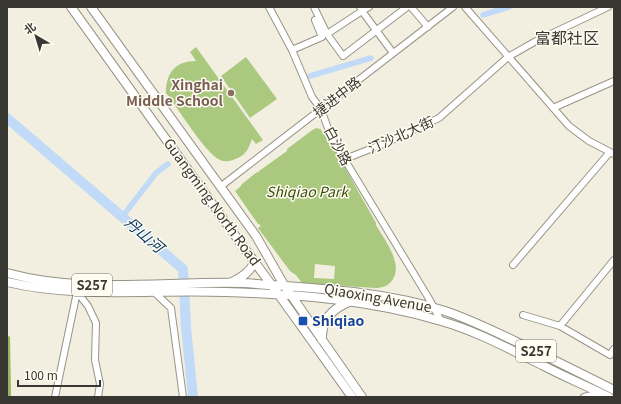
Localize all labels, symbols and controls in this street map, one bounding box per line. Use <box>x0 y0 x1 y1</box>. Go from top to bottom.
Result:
north arrow <box>16 16 56 56</box>
text: 北 <box>20 18 38 37</box>
district label: 富都社区 <box>535 25 599 49</box>
street label: 捷进中路 <box>308 71 365 121</box>
place label: Xinghai Middle School <box>126 74 224 110</box>
marker: Xinghai Middle School <box>226 88 236 98</box>
street label: 汀沙北大街 <box>365 111 437 157</box>
street label: 白沙路 <box>320 122 358 169</box>
street label: Guangming North Road <box>160 134 266 269</box>
park label: Shiqiao Park <box>266 181 350 201</box>
water label: 丹山河 <box>121 211 171 259</box>
road number: S257 <box>72 274 112 296</box>
street label: Qiaoxing Avenue <box>323 278 434 316</box>
place label: Shiqiao <box>312 310 364 330</box>
marker: Shiqiao <box>297 315 309 327</box>
road number: S257 <box>516 340 556 362</box>
scale bar <box>18 362 100 388</box>
text: 100 m <box>24 366 58 383</box>

